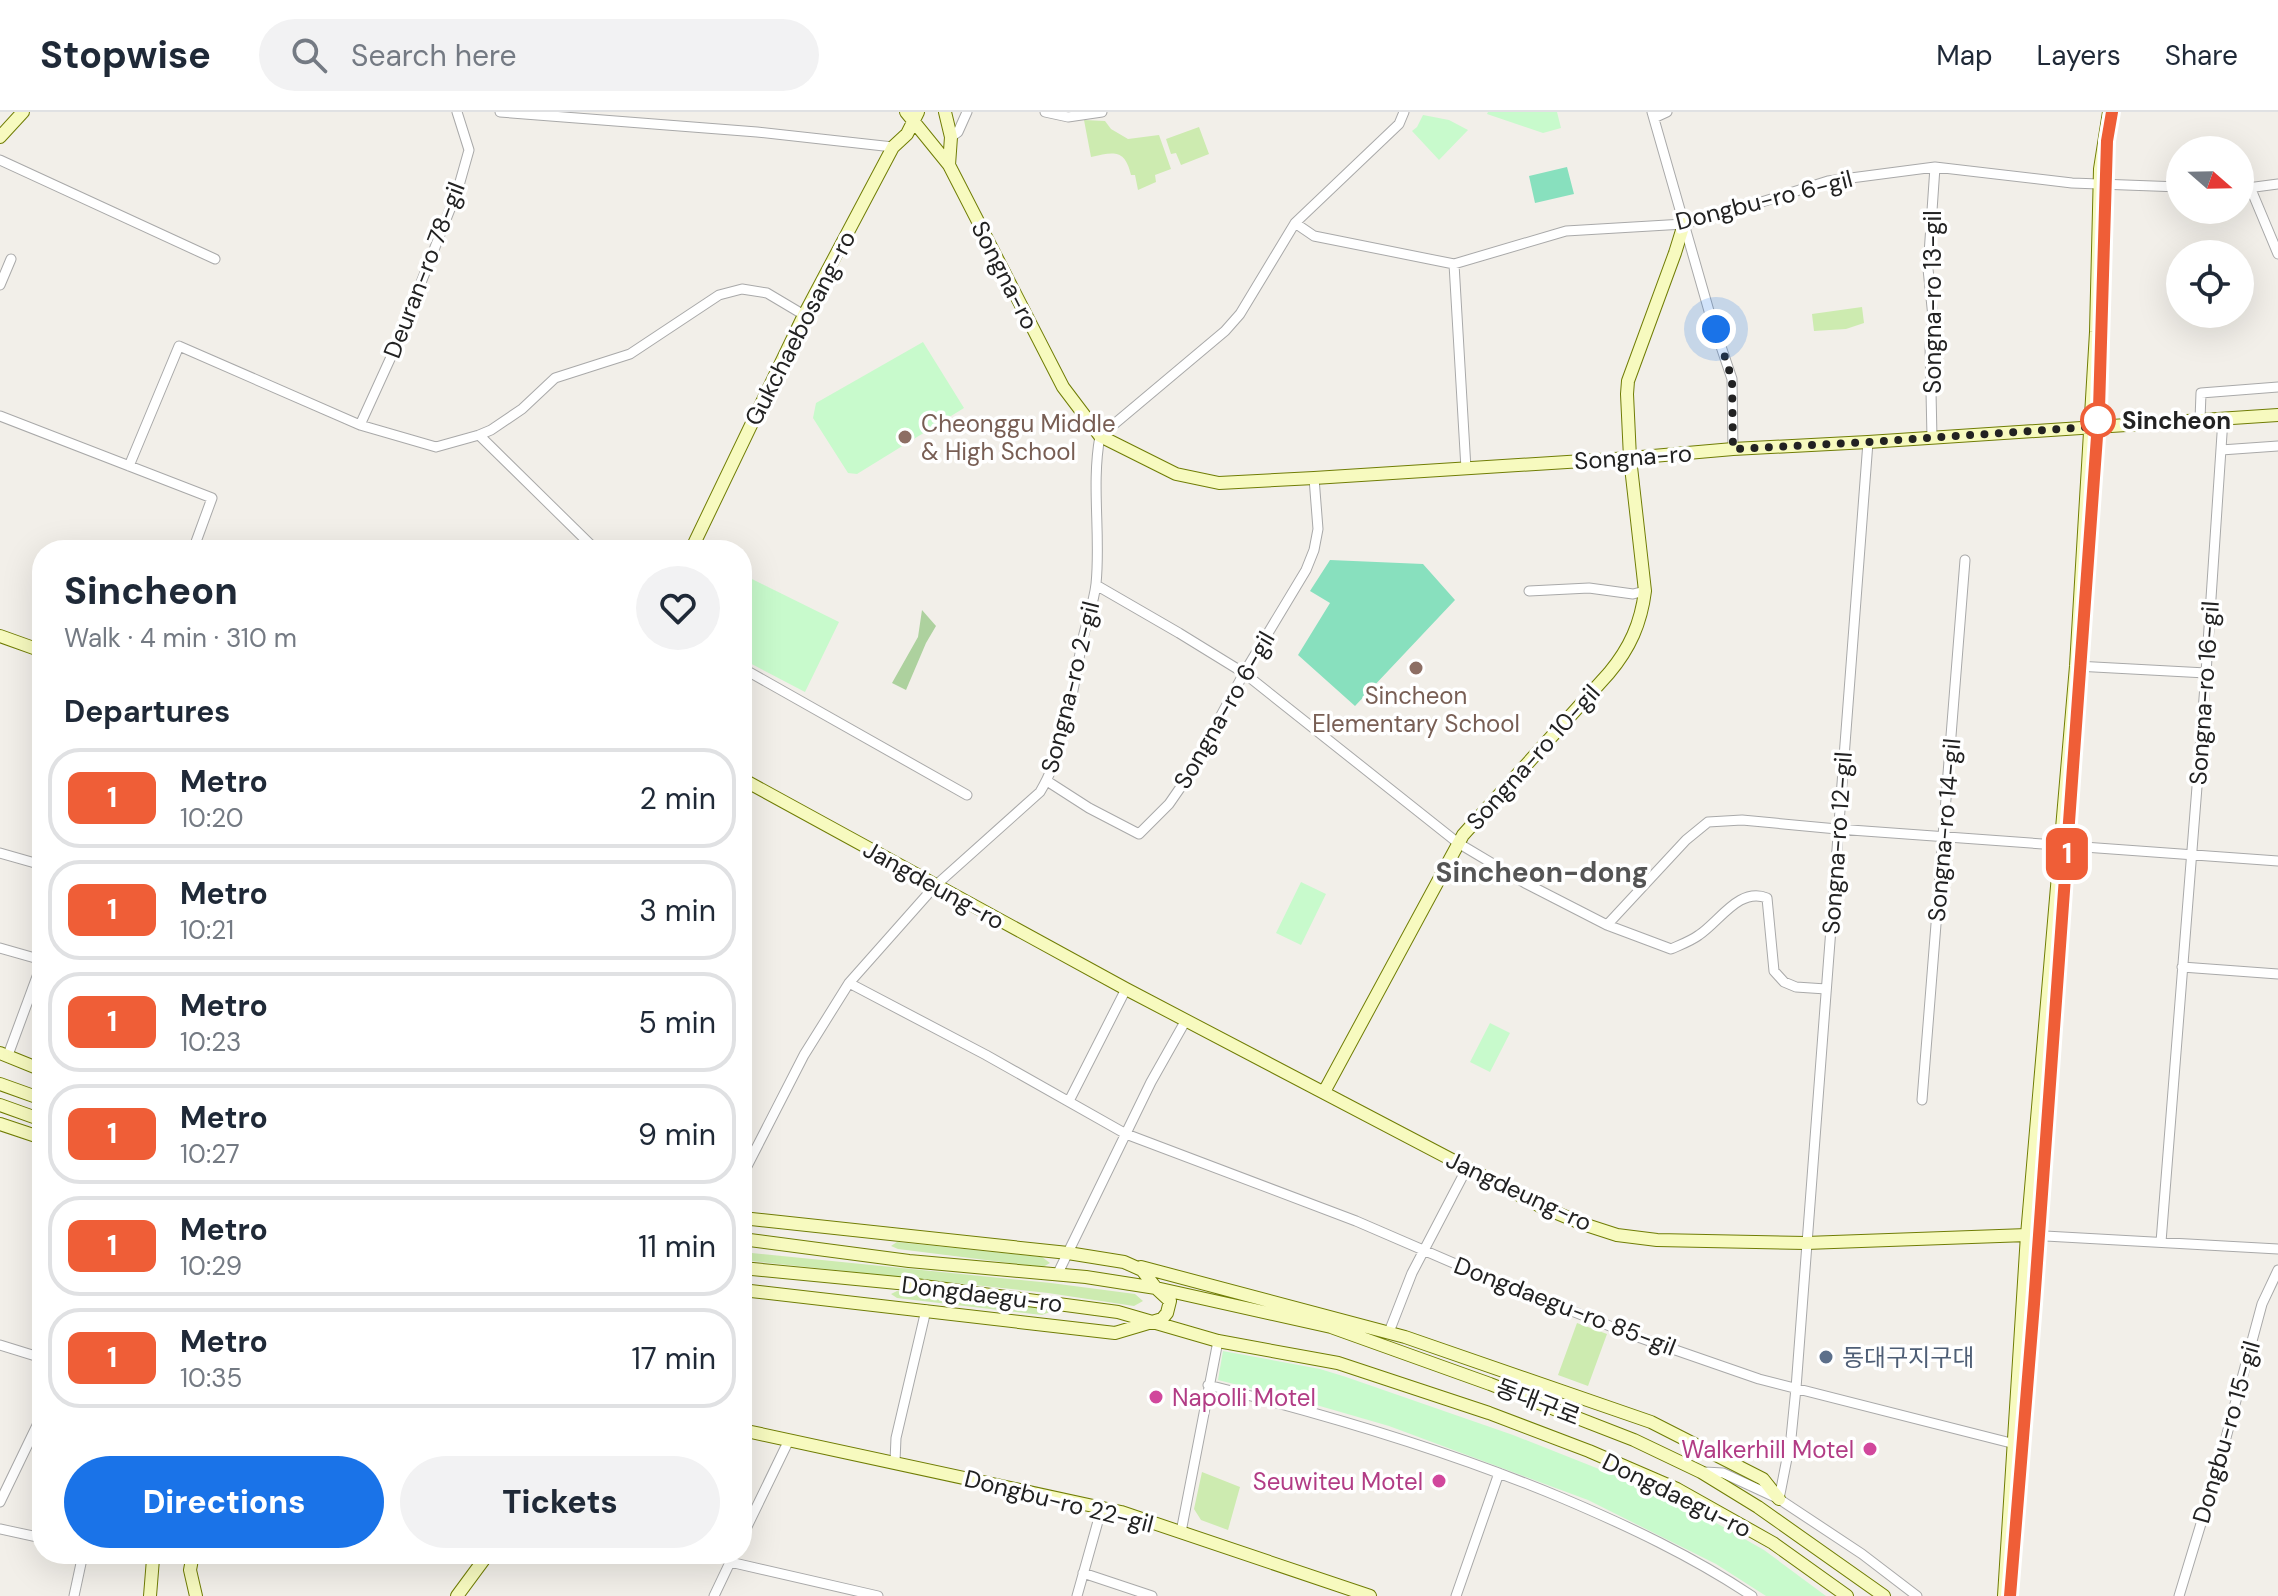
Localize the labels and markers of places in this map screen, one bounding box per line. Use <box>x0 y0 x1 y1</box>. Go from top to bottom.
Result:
marker: Sincheon <box>2081 403 2115 437</box>
place label: Sincheon <box>2122 405 2231 436</box>
place label: Cheonggu Middle & High School <box>921 408 1116 467</box>
marker: Cheonggu Middle & High School <box>896 428 914 446</box>
marker: Sincheon Elementary School <box>1407 659 1425 677</box>
place label: Sincheon Elementary School <box>1312 680 1520 739</box>
place label: 동대구지구대 <box>1842 1342 1974 1373</box>
marker: 동대구지구대 <box>1817 1348 1835 1366</box>
place label: Napolli Motel <box>1172 1382 1316 1413</box>
marker: Napolli Motel <box>1147 1388 1165 1406</box>
place label: Walkerhill Motel <box>1681 1434 1854 1465</box>
marker: Walkerhill Motel <box>1861 1440 1879 1458</box>
place label: Seuwiteu Motel <box>1253 1466 1423 1497</box>
marker: Seuwiteu Motel <box>1430 1472 1448 1490</box>

